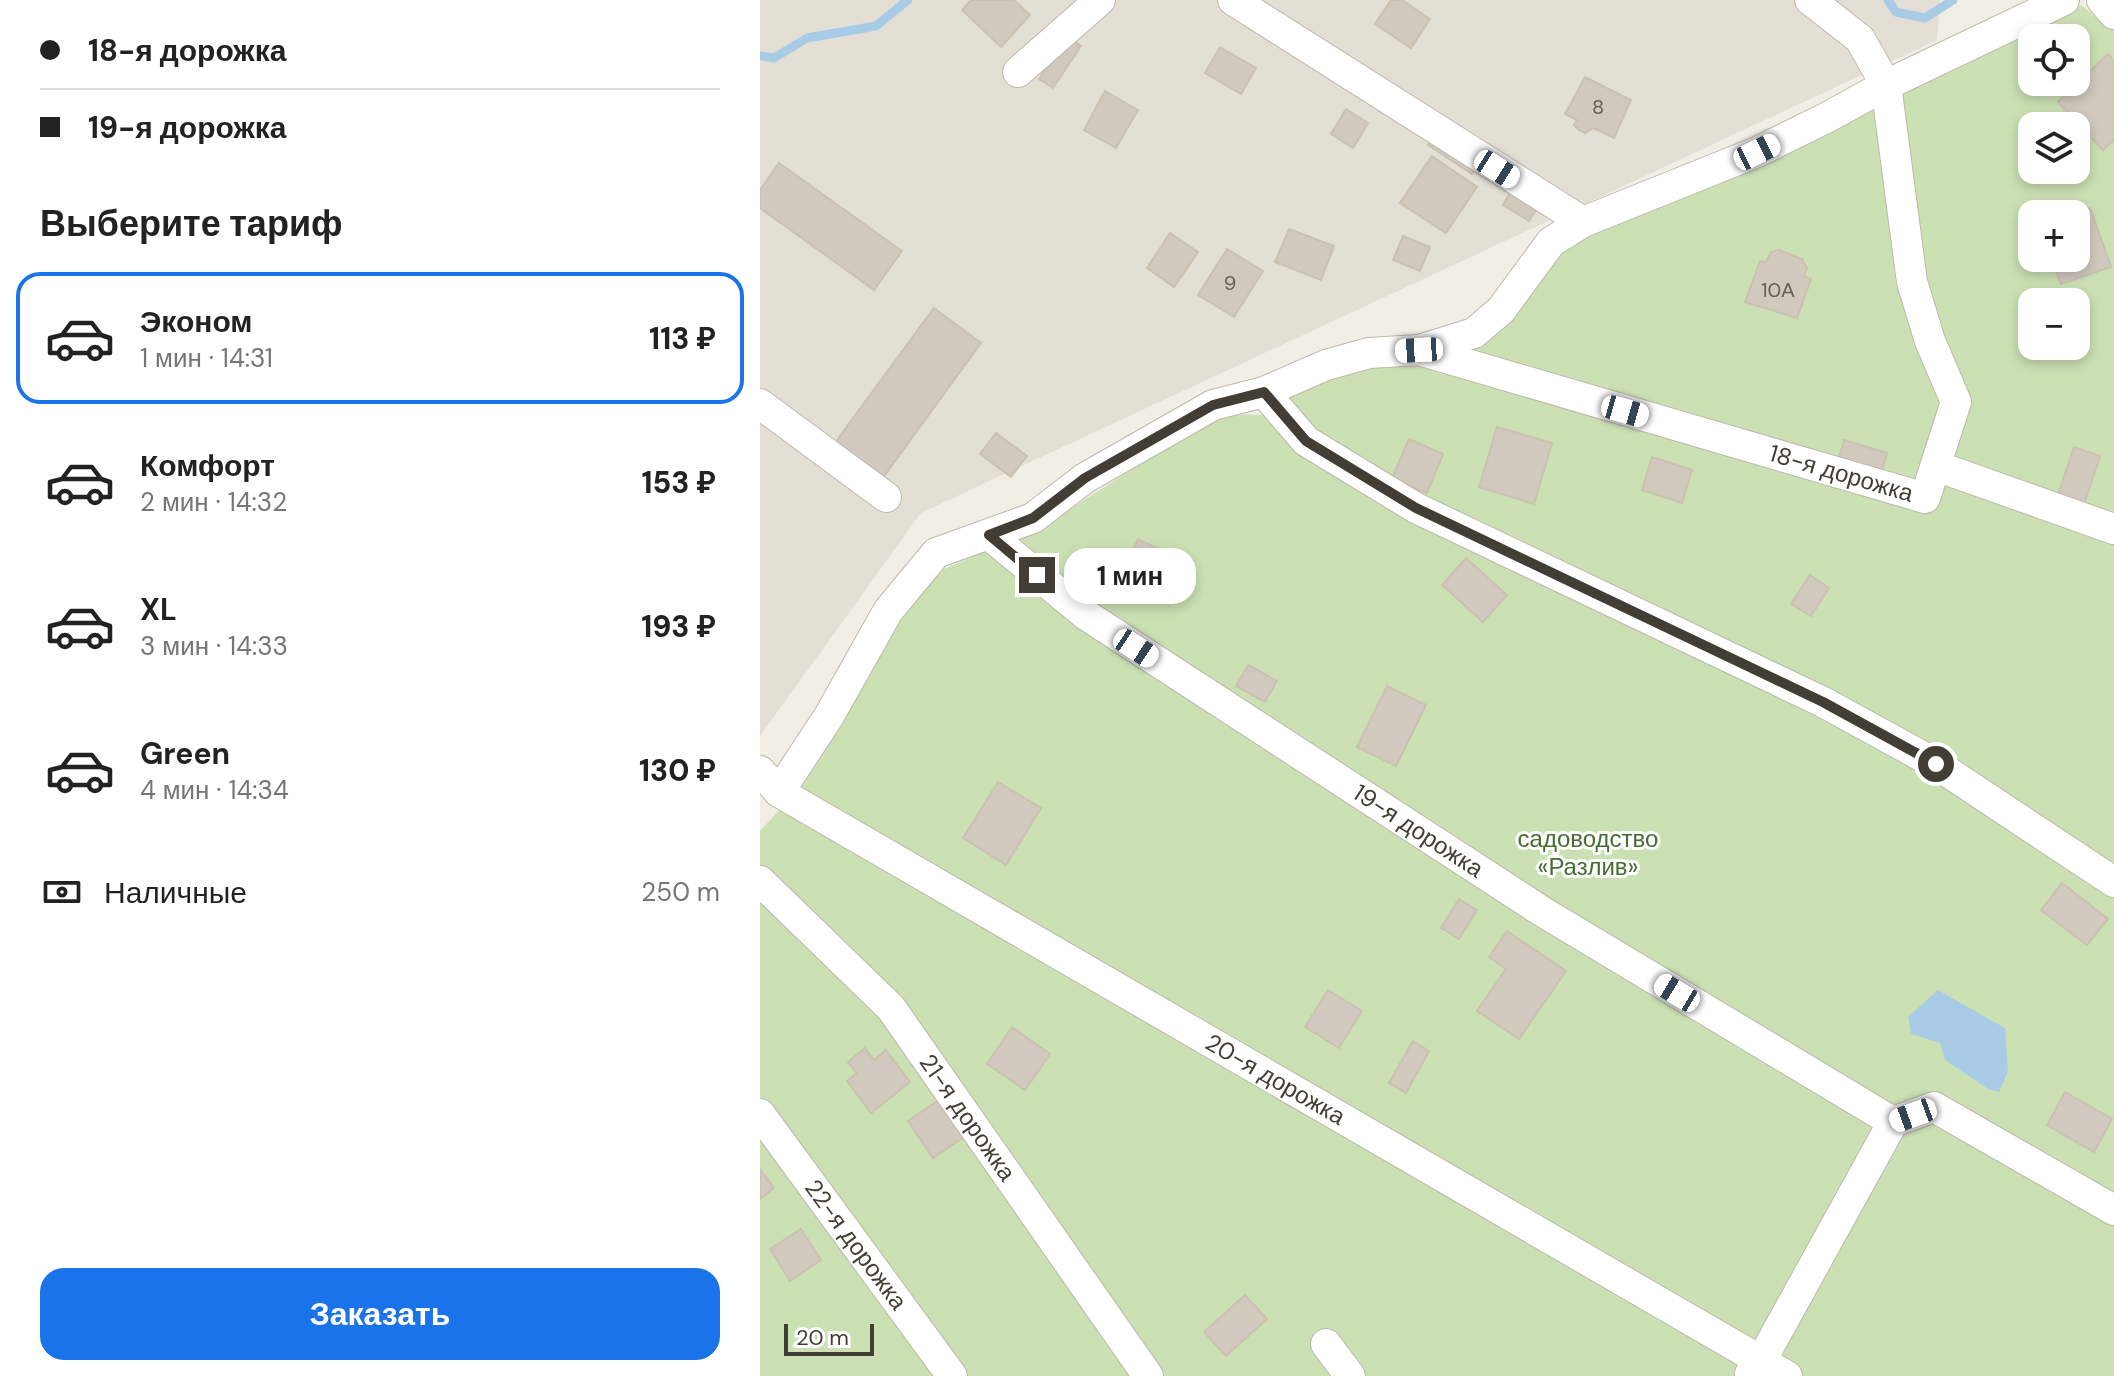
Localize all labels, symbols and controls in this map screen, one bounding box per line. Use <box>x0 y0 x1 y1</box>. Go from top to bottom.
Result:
map controls <box>2018 24 2090 360</box>
button: locate <box>2018 24 2090 96</box>
text: 18-я дорожка <box>88 31 286 70</box>
house number: 8 <box>1592 94 1604 120</box>
text: 19-я дорожка <box>88 108 286 147</box>
button: layers <box>2018 112 2090 184</box>
car <box>1730 131 1784 173</box>
car <box>1470 146 1524 192</box>
text: Выберите тариф <box>40 200 343 247</box>
button: + <box>2018 200 2090 272</box>
house number: 9 <box>1224 270 1236 296</box>
house number: 10А <box>1761 277 1795 303</box>
button: − <box>2018 288 2090 360</box>
icon: car <box>44 302 116 374</box>
text: Эконом <box>140 302 253 341</box>
text: 113 ₽ <box>649 319 716 358</box>
car <box>1394 337 1444 363</box>
text: 1 мин · 14:31 <box>140 341 273 375</box>
car <box>1599 393 1651 429</box>
street label: 18-я дорожка <box>1766 437 1918 509</box>
icon: car <box>44 446 116 518</box>
text: Комфорт <box>140 446 275 485</box>
text: 153 ₽ <box>641 463 716 502</box>
text: 2 мин · 14:32 <box>140 485 287 519</box>
callout: 1 мин <box>1065 547 1197 603</box>
route end <box>1019 557 1055 593</box>
text: 1 мин <box>1097 559 1163 593</box>
icon: car <box>44 590 116 662</box>
text: XL <box>140 590 177 629</box>
text: 193 ₽ <box>641 607 716 646</box>
car <box>1109 625 1163 671</box>
text: 3 мин · 14:33 <box>140 629 288 663</box>
icon: car <box>44 734 116 806</box>
text: Green <box>140 734 230 773</box>
route start <box>1918 746 1954 782</box>
text: 130 ₽ <box>639 751 716 790</box>
text: 4 мин · 14:34 <box>140 773 289 807</box>
street label: 19-я дорожка <box>1348 777 1490 885</box>
park label: садоводство «Разлив» <box>1518 823 1658 882</box>
icon: cash <box>40 870 84 914</box>
text: Наличные <box>104 873 247 912</box>
text: 250 m <box>641 875 720 909</box>
car <box>1650 970 1704 1016</box>
street label: 20-я дорожка <box>1200 1026 1352 1132</box>
street label: 21-я дорожка <box>913 1048 1023 1187</box>
car <box>1886 1096 1940 1134</box>
street label: 22-я дорожка <box>798 1173 915 1316</box>
button: Заказать <box>40 1268 720 1360</box>
scale bar <box>784 1320 874 1356</box>
text: 20 m <box>796 1323 849 1352</box>

